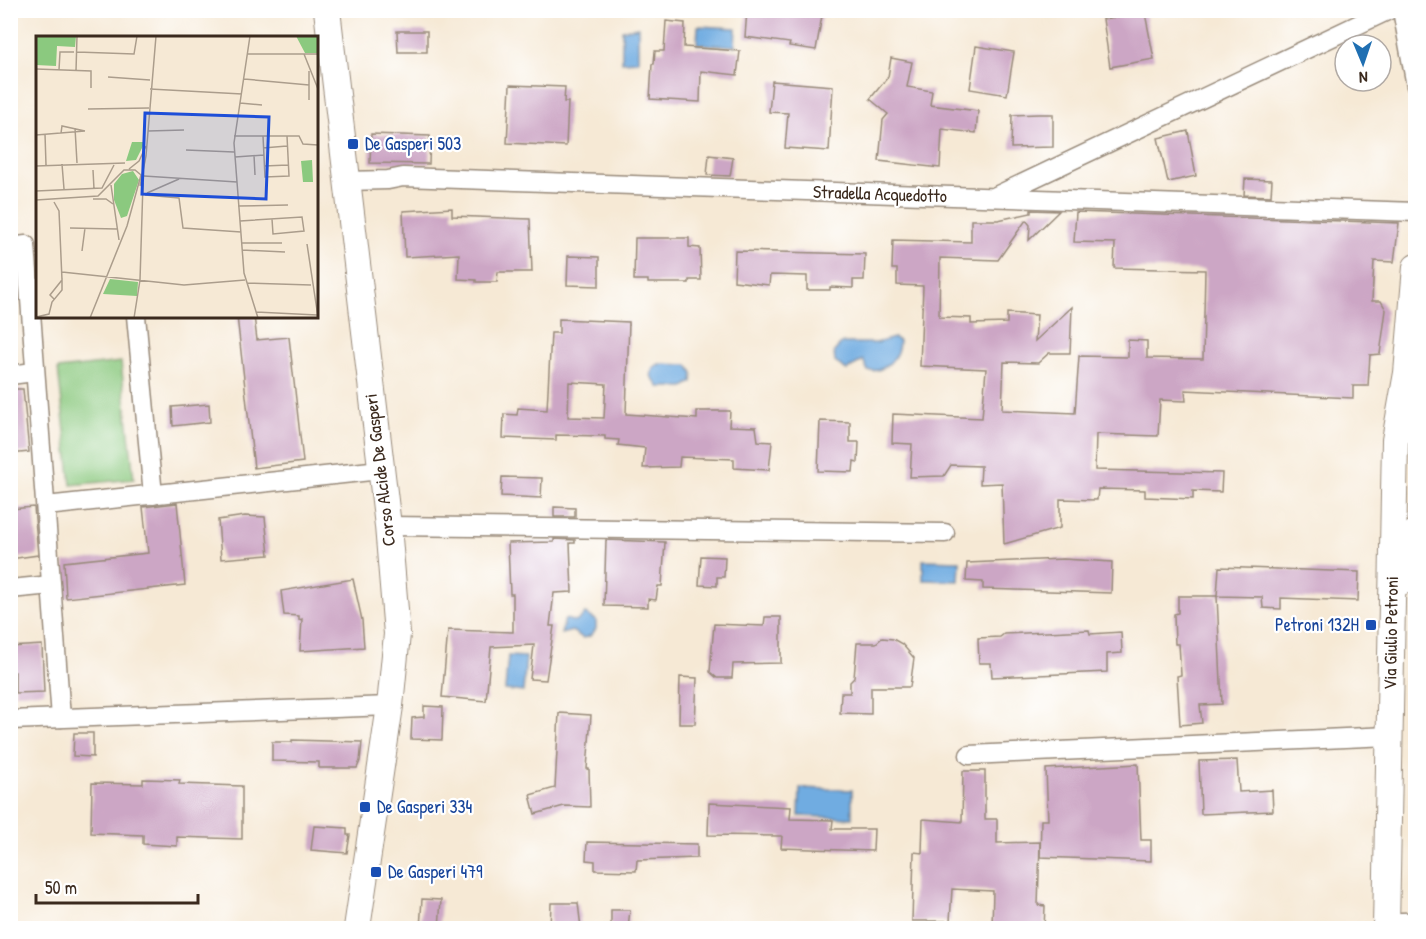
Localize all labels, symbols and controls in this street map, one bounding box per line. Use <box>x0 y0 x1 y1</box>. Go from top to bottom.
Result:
north arrow <box>1333 33 1393 93</box>
inset map <box>36 36 318 318</box>
text: N <box>1358 67 1368 89</box>
place label: De Gasperi 503 <box>365 131 461 156</box>
marker: De Gasperi 503 <box>346 137 360 151</box>
street label: Stradella Acquedotto <box>813 179 947 208</box>
street label: Corso Alcide De Gasperi <box>358 392 401 548</box>
street label: Via Giulio Petroni <box>1377 576 1404 690</box>
place label: Petroni 132H <box>1275 612 1359 637</box>
marker: Petroni 132H <box>1364 618 1378 632</box>
place label: De Gasperi 334 <box>377 794 473 819</box>
marker: De Gasperi 334 <box>358 800 372 814</box>
place label: De Gasperi 479 <box>388 859 483 884</box>
marker: De Gasperi 479 <box>369 865 383 879</box>
scale bar <box>36 867 198 905</box>
text: 50 m <box>45 875 77 900</box>

